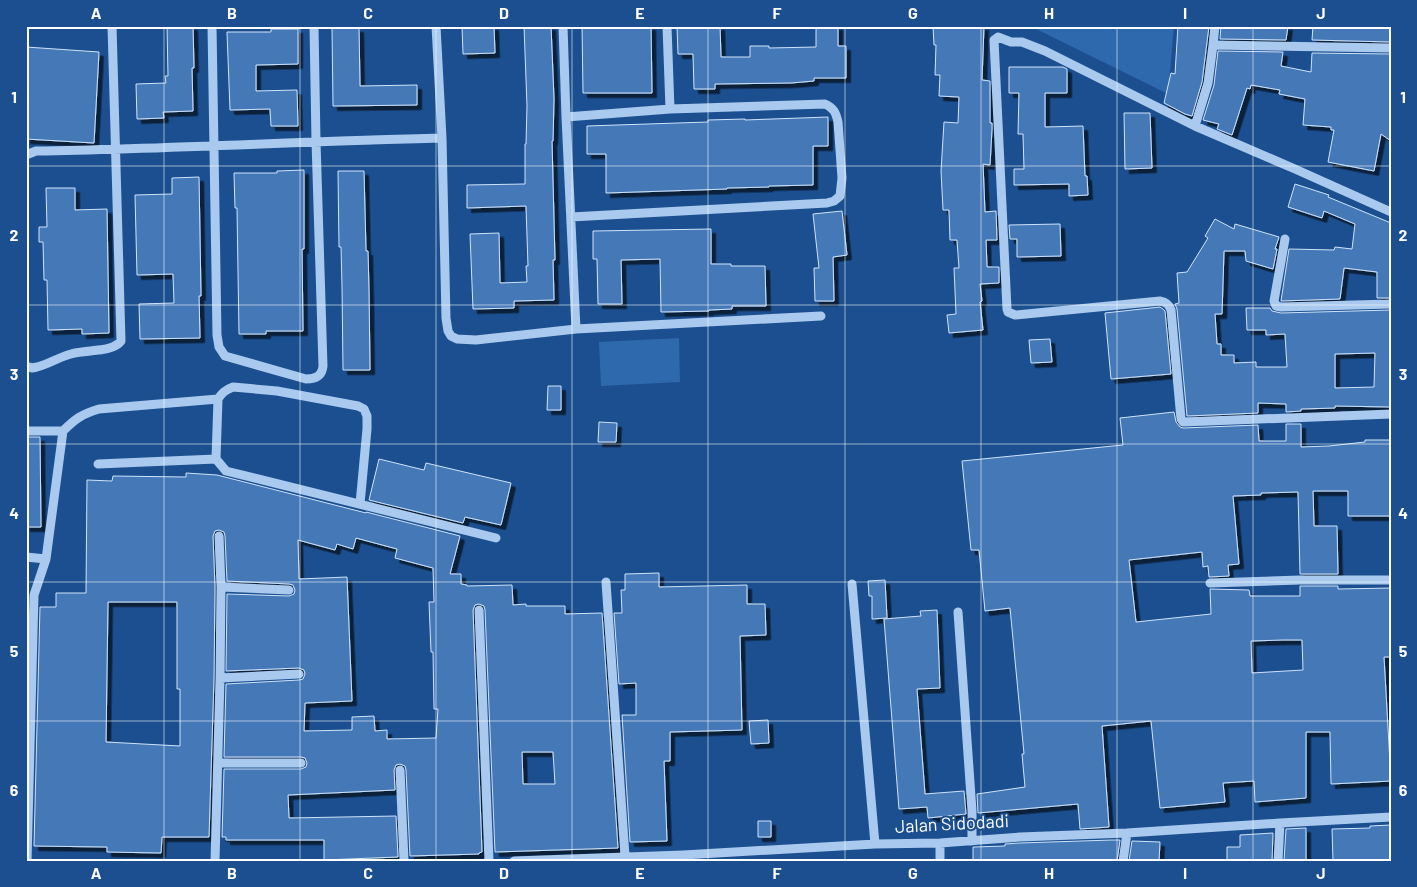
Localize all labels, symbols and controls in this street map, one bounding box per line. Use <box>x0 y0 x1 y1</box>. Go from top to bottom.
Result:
text: A <box>91 3 102 22</box>
text: B <box>227 3 237 22</box>
text: C <box>363 3 373 22</box>
text: D <box>499 3 509 22</box>
text: E <box>635 3 645 22</box>
text: F <box>773 3 782 22</box>
text: G <box>908 3 918 22</box>
text: H <box>1044 3 1054 22</box>
text: I <box>1183 3 1187 22</box>
text: J <box>1316 3 1326 22</box>
text: 1 <box>11 87 17 106</box>
text: 1 <box>1400 87 1406 106</box>
text: 2 <box>10 225 19 244</box>
text: 2 <box>1399 225 1408 244</box>
text: 3 <box>10 364 18 383</box>
text: 3 <box>1399 364 1407 383</box>
text: 4 <box>9 503 19 522</box>
text: 4 <box>1398 503 1408 522</box>
text: 5 <box>10 641 19 660</box>
text: 5 <box>1399 641 1408 660</box>
text: 6 <box>10 780 19 799</box>
text: 6 <box>1399 780 1408 799</box>
street label: Jalan Sidodadi <box>894 809 1010 837</box>
text: A <box>91 863 102 882</box>
text: B <box>227 863 237 882</box>
text: C <box>363 863 373 882</box>
text: D <box>499 863 509 882</box>
text: E <box>635 863 645 882</box>
text: F <box>773 863 782 882</box>
text: G <box>908 863 918 882</box>
text: H <box>1044 863 1054 882</box>
text: I <box>1183 863 1187 882</box>
text: J <box>1316 863 1326 882</box>

